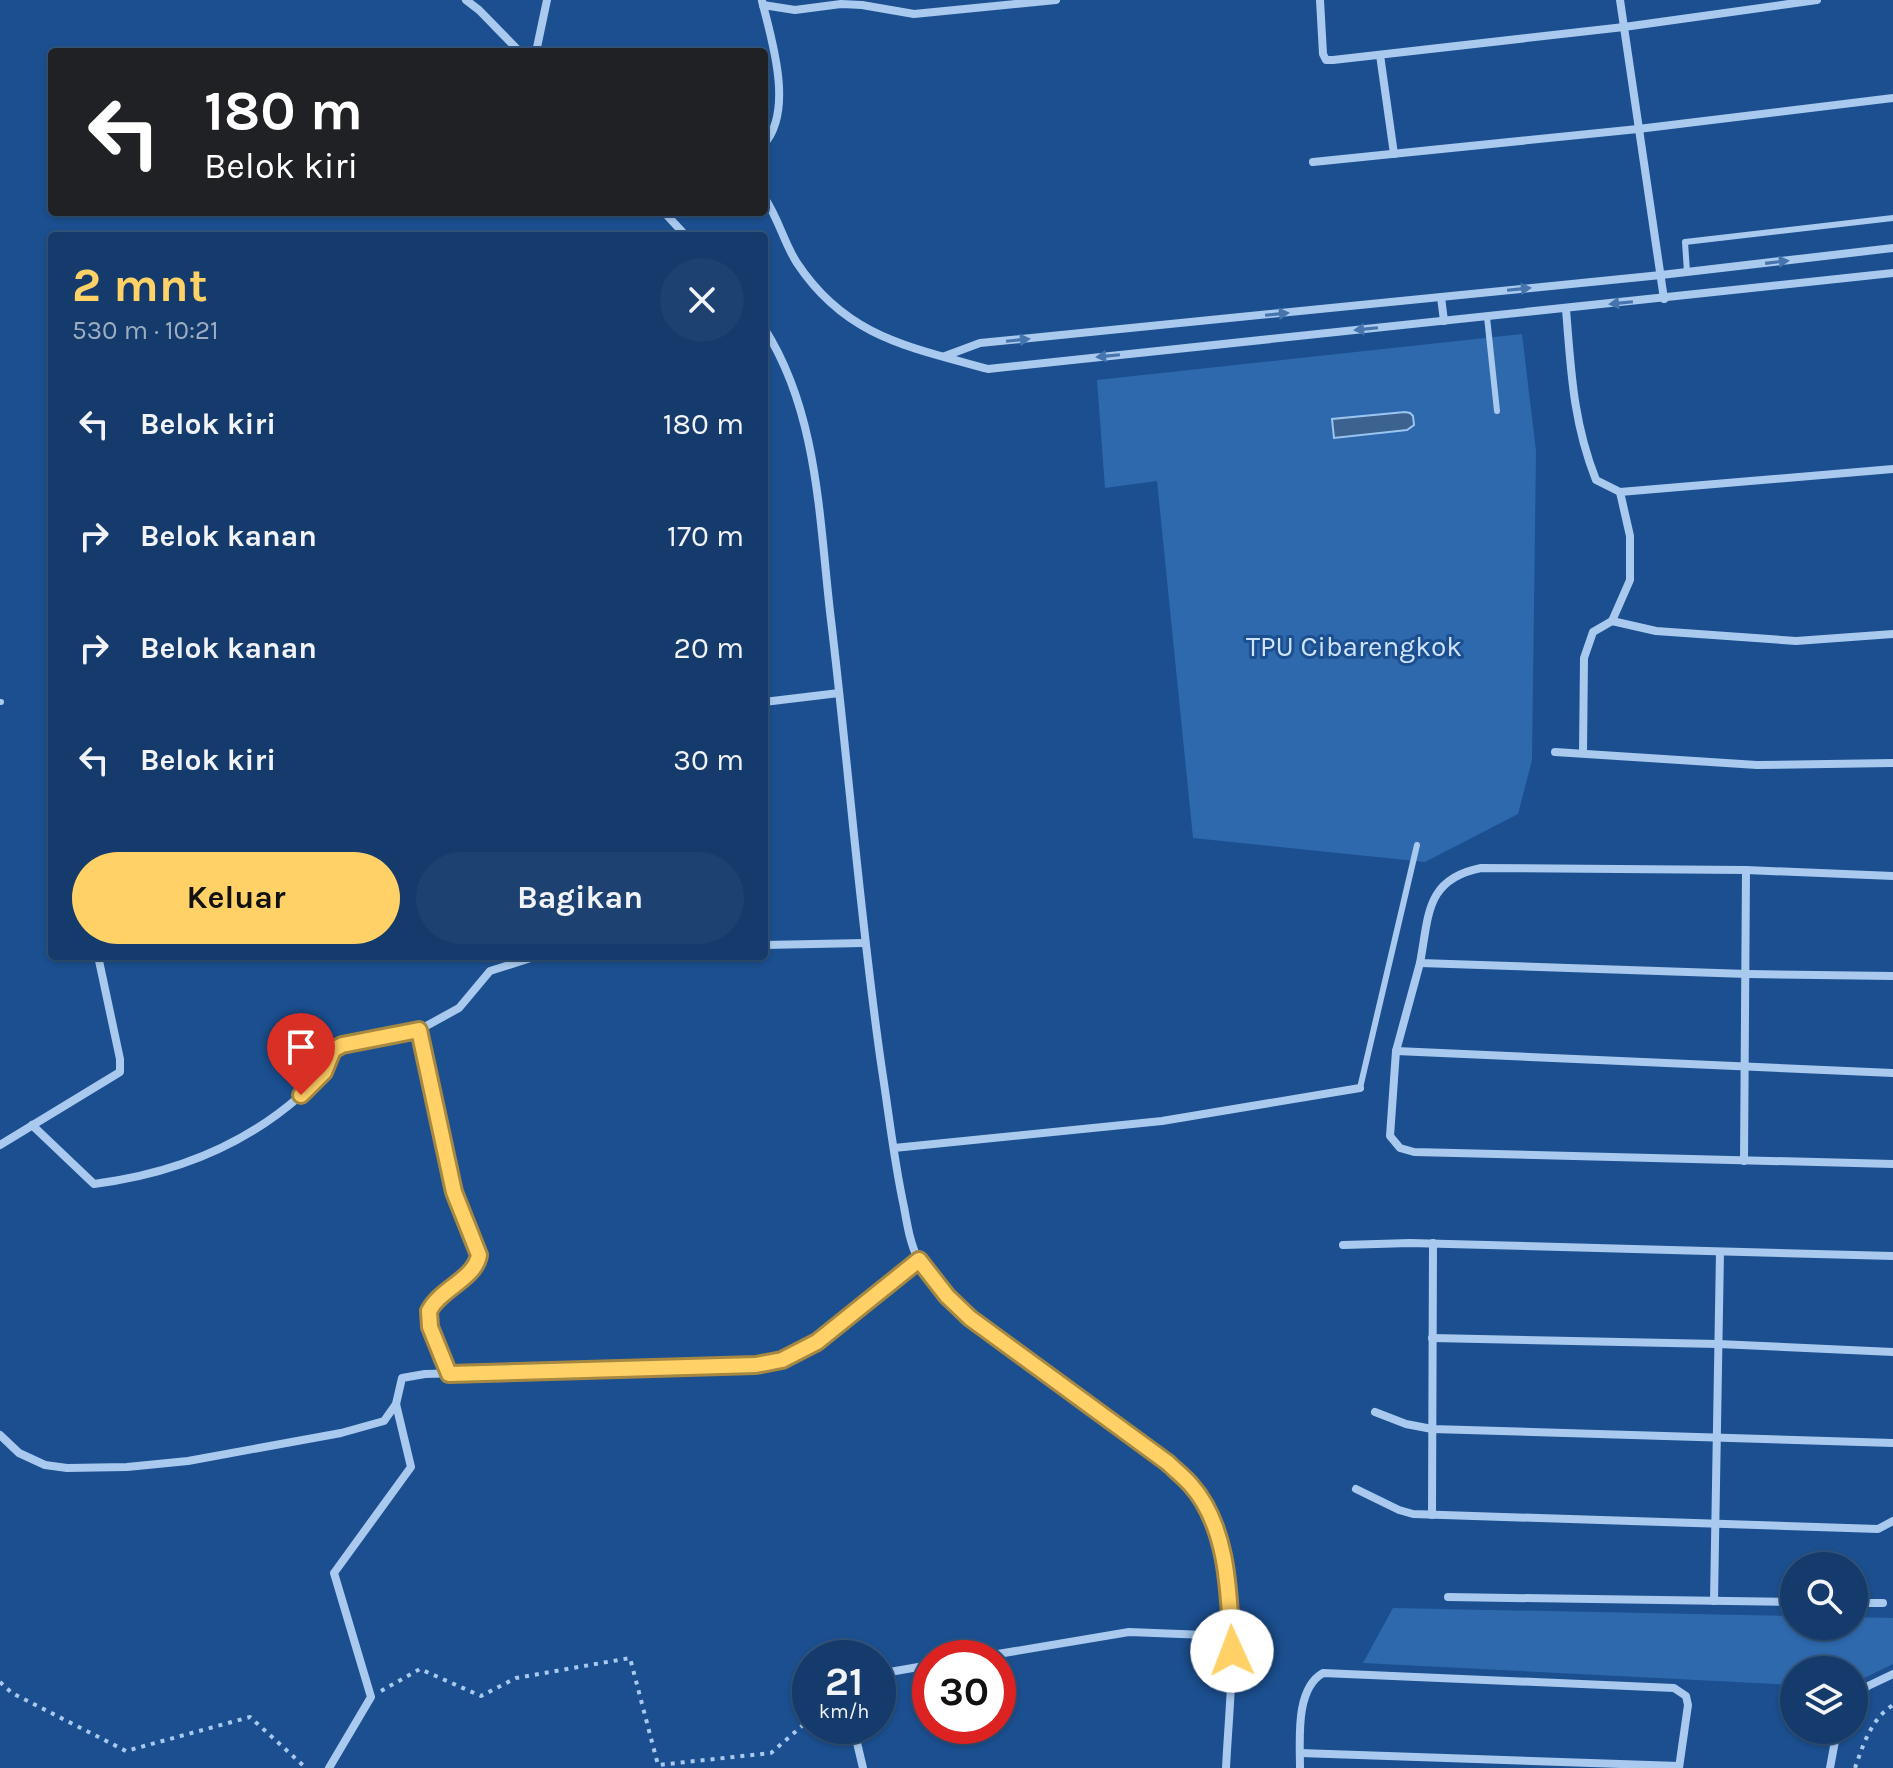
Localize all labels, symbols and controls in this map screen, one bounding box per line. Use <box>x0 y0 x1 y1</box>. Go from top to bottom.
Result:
text: 180 m <box>204 78 363 143</box>
icon: left <box>72 80 176 184</box>
text: Belok kiri <box>204 145 358 187</box>
one-way arrow <box>1765 255 1790 268</box>
text: 2 mnt <box>72 257 208 313</box>
button: close <box>660 258 744 342</box>
one-way arrow <box>1507 283 1532 296</box>
one-way arrow <box>1608 297 1633 310</box>
one-way arrow <box>1265 307 1290 320</box>
text: 530 m · 10:21 <box>72 315 219 346</box>
one-way arrow <box>1353 323 1378 336</box>
one-way arrow <box>1006 333 1031 346</box>
one-way arrow <box>1095 350 1120 363</box>
icon: left <box>72 402 116 446</box>
text: Belok kiri <box>140 406 276 442</box>
text: 180 m <box>663 406 744 442</box>
icon: right <box>72 514 116 558</box>
text: Belok kanan <box>140 518 317 554</box>
text: 170 m <box>667 518 744 554</box>
icon: right <box>72 626 116 670</box>
text: Belok kanan <box>140 630 317 666</box>
text: 20 m <box>674 630 744 666</box>
park label: TPU Cibarengkok <box>1246 630 1462 663</box>
icon: left <box>72 738 116 782</box>
text: Belok kiri <box>140 742 276 778</box>
text: 30 m <box>673 742 744 778</box>
button: Keluar <box>72 852 400 944</box>
button: Bagikan <box>416 852 744 944</box>
pin <box>267 1013 335 1095</box>
icon: arrive <box>279 1025 323 1069</box>
map controls <box>1780 1552 1868 1744</box>
button: search <box>1780 1552 1868 1640</box>
position arrow <box>1190 1609 1274 1693</box>
speed limit sign: 30 <box>912 1640 1016 1744</box>
button: layers <box>1780 1656 1868 1744</box>
text: 21 <box>825 1658 863 1705</box>
text: km/h <box>819 1700 869 1723</box>

